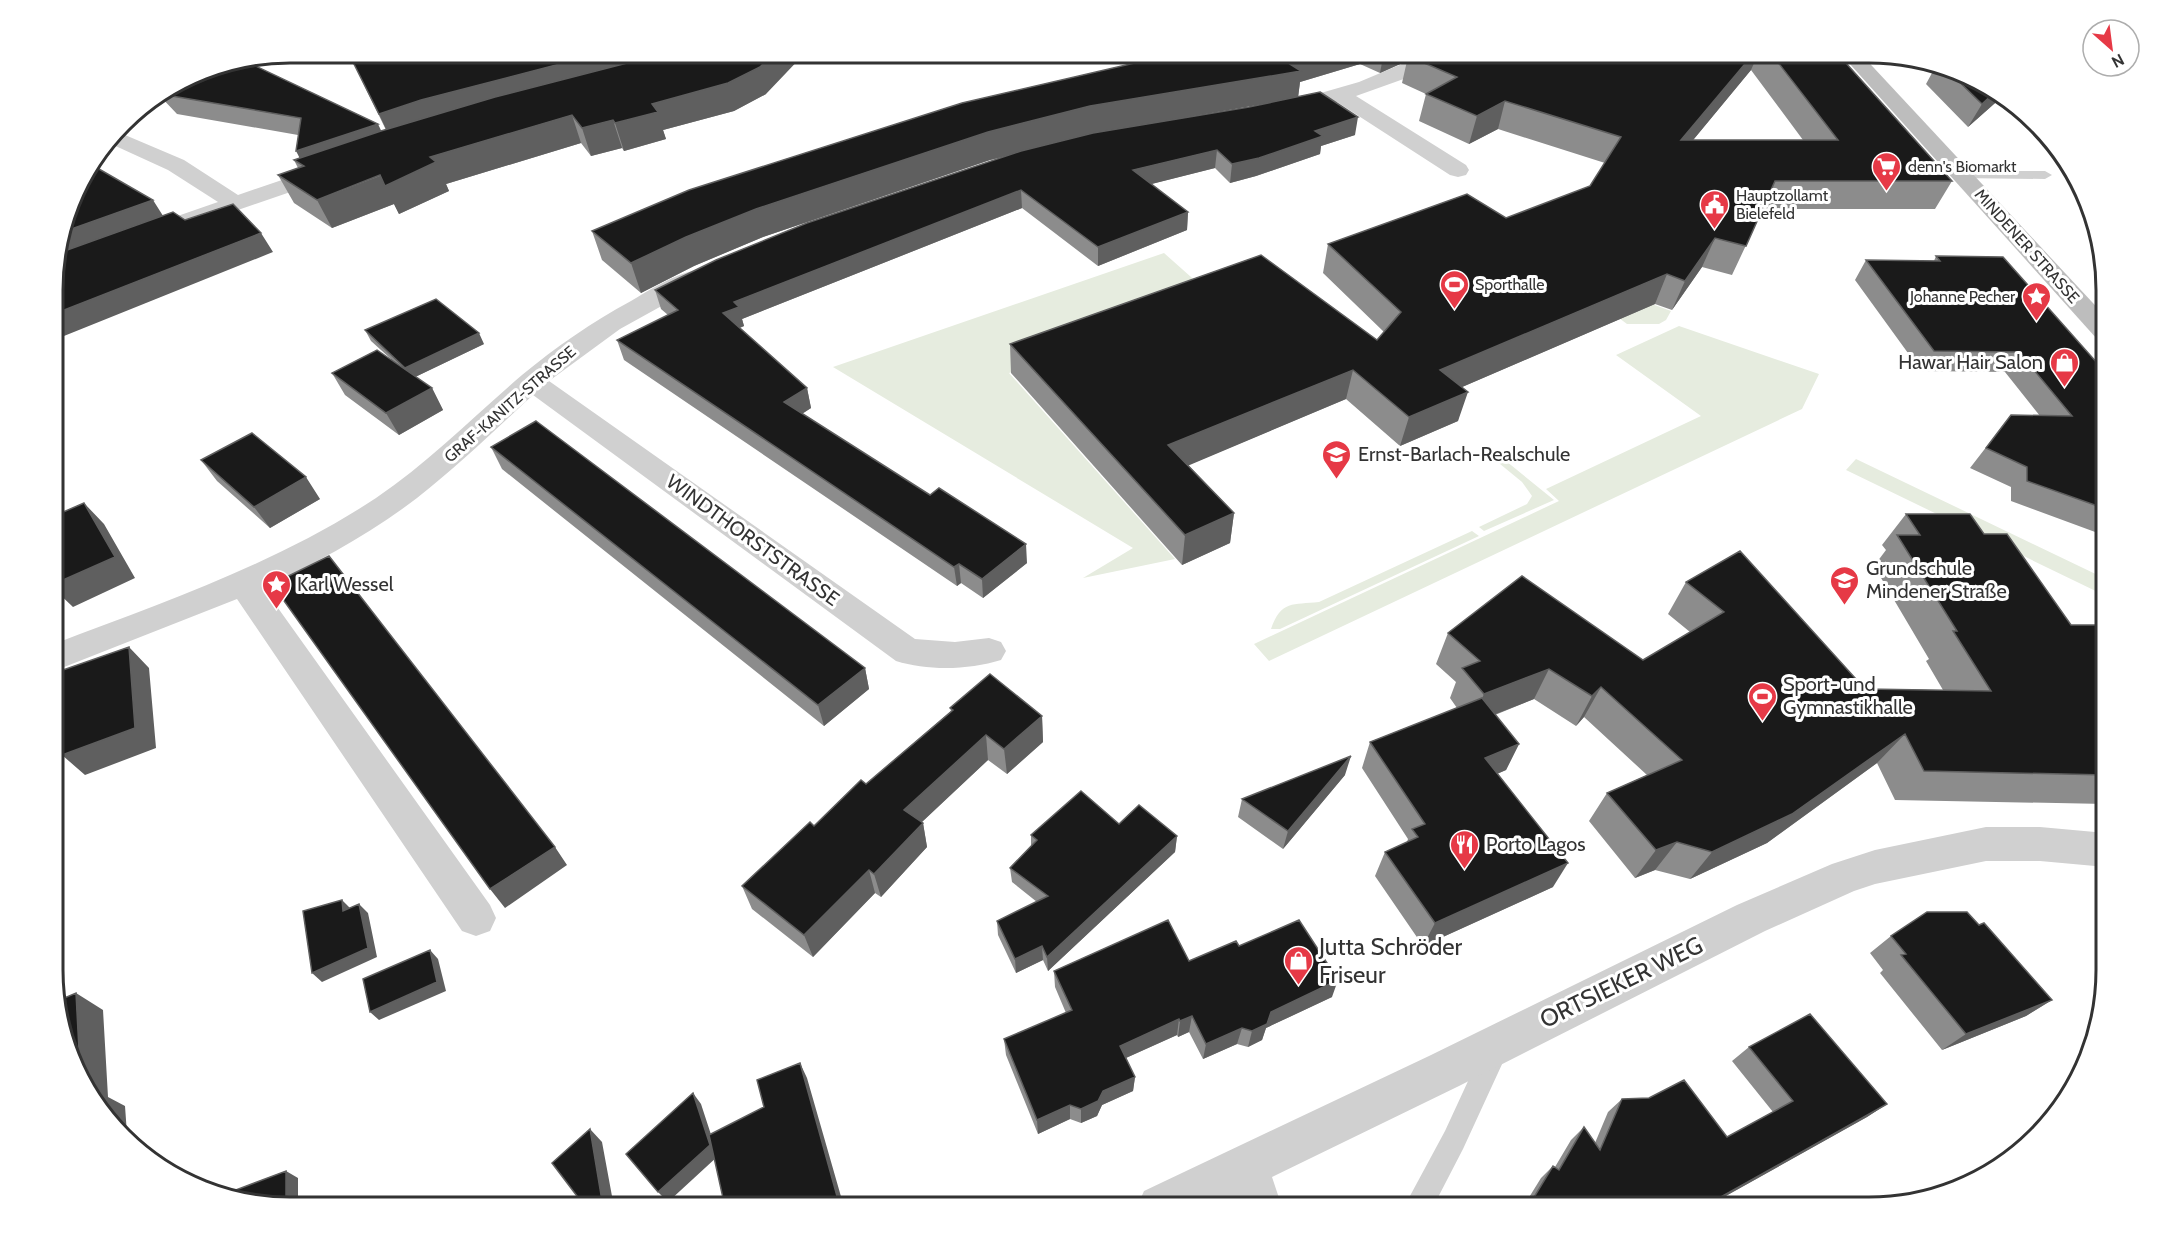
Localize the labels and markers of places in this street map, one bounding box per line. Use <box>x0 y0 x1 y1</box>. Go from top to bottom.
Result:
supermarket icon: denn's Biomarkt <box>1871 150 1903 192</box>
place label: denn's Biomarkt <box>1908 157 2017 176</box>
place label: Hauptzollamt Bielefeld <box>1736 186 1829 223</box>
public building icon: Hauptzollamt Bielefeld <box>1699 188 1731 230</box>
sports icon: Sporthalle <box>1438 268 1470 310</box>
place label: Sporthalle <box>1475 275 1544 294</box>
place icon: Johanne Pecher <box>2020 280 2052 322</box>
place label: Johanne Pecher <box>1909 287 2016 306</box>
shop icon: Hawar Hair Salon <box>2048 346 2080 388</box>
place label: Hawar Hair Salon <box>1898 350 2043 374</box>
school or university icon: Ernst-Barlach-Realschule <box>1321 438 1353 480</box>
place label: Ernst-Barlach-Realschule <box>1358 442 1570 466</box>
place label: Grundschule Mindener Straße <box>1866 556 2007 603</box>
school or university icon: Grundschule Mindener Straße <box>1829 564 1861 606</box>
place icon: Karl Wessel <box>260 568 292 610</box>
place label: Karl Wessel <box>297 572 394 596</box>
place label: Sport- und Gymnastikhalle <box>1783 672 1913 719</box>
sports icon: Sport- und Gymnastikhalle <box>1746 680 1778 722</box>
restaurant icon: Porto Lagos <box>1449 828 1481 870</box>
place label: Porto Lagos <box>1486 832 1586 856</box>
place label: Jutta Schröder Friseur <box>1318 932 1463 989</box>
shop icon: Jutta Schröder Friseur <box>1282 944 1314 986</box>

